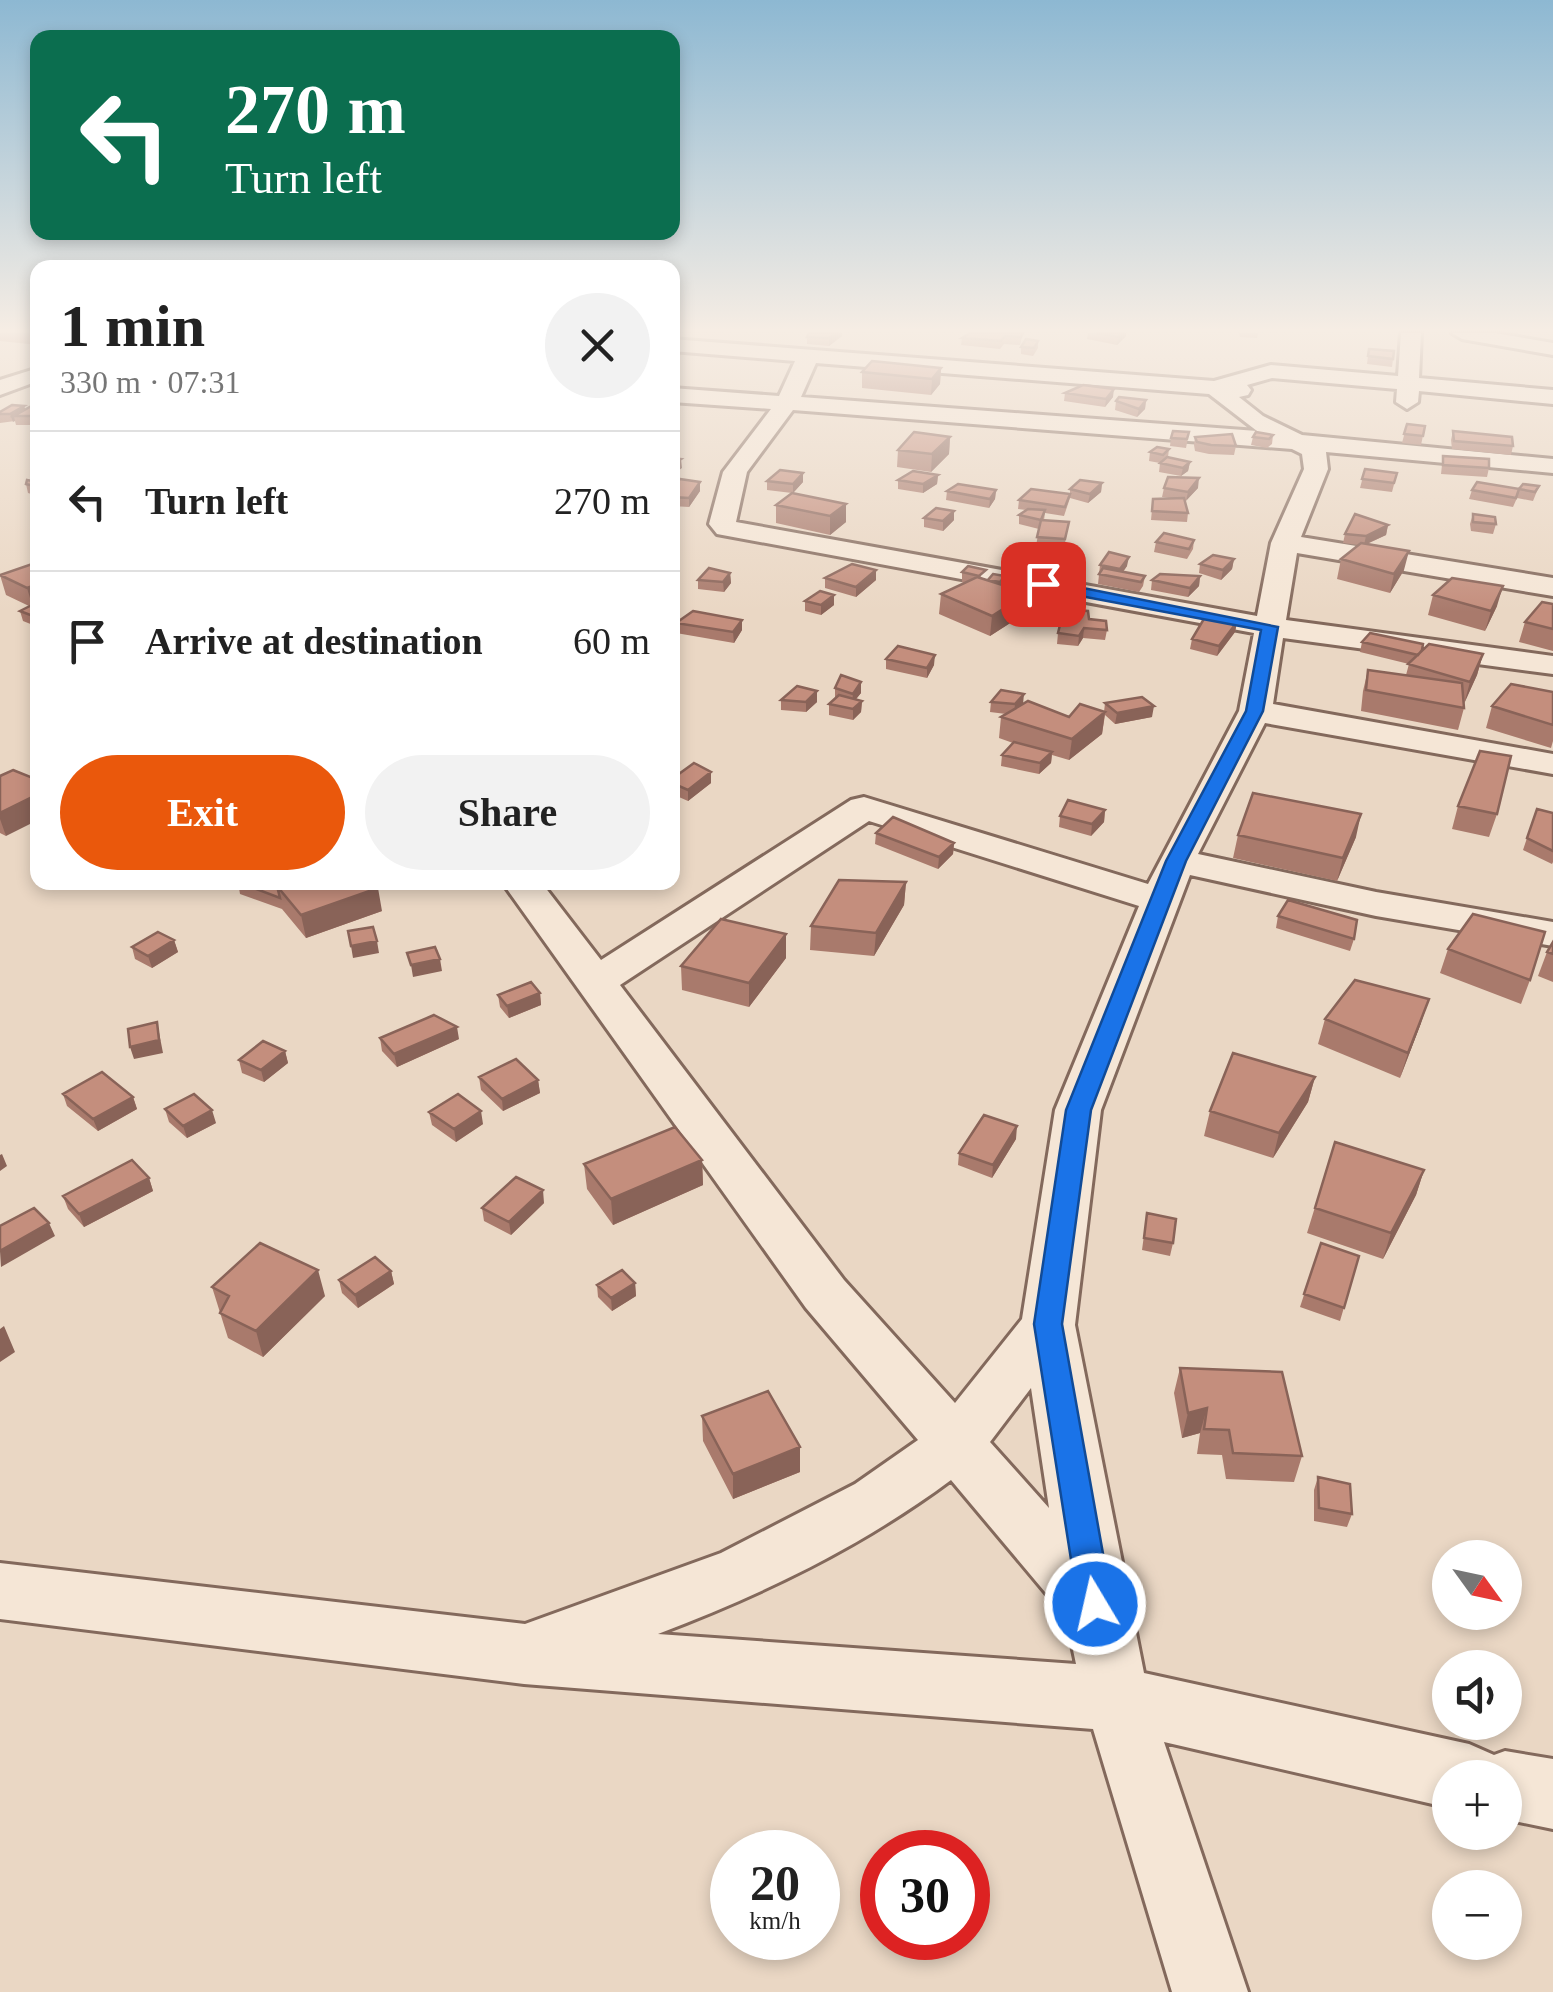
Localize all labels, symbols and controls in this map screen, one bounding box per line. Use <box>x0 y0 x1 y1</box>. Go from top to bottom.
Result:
icon: left <box>60 70 190 200</box>
text: 270 m <box>225 71 406 148</box>
text: Turn left <box>225 153 382 203</box>
text: 1 min <box>60 293 205 359</box>
button: close <box>545 293 650 398</box>
text: 330 m · 07:31 <box>60 364 240 400</box>
icon: left <box>60 474 115 529</box>
text: Turn left <box>145 480 288 522</box>
text: 270 m <box>554 480 650 522</box>
pin <box>1001 542 1086 627</box>
icon: arrive <box>1016 557 1071 612</box>
icon: arrive <box>60 614 115 669</box>
text: Arrive at destination <box>145 620 483 662</box>
text: 60 m <box>573 620 650 662</box>
button: Exit <box>60 755 345 870</box>
button: Share <box>365 755 650 870</box>
north arrow <box>1432 1540 1522 1630</box>
map controls <box>1432 1540 1522 1960</box>
position arrow <box>1043 1552 1147 1656</box>
button: sound <box>1432 1650 1522 1740</box>
button: + <box>1432 1760 1522 1850</box>
speed limit sign: 30 <box>860 1830 990 1960</box>
text: 20 <box>750 1855 800 1911</box>
button: − <box>1432 1870 1522 1960</box>
text: km/h <box>749 1907 801 1934</box>

